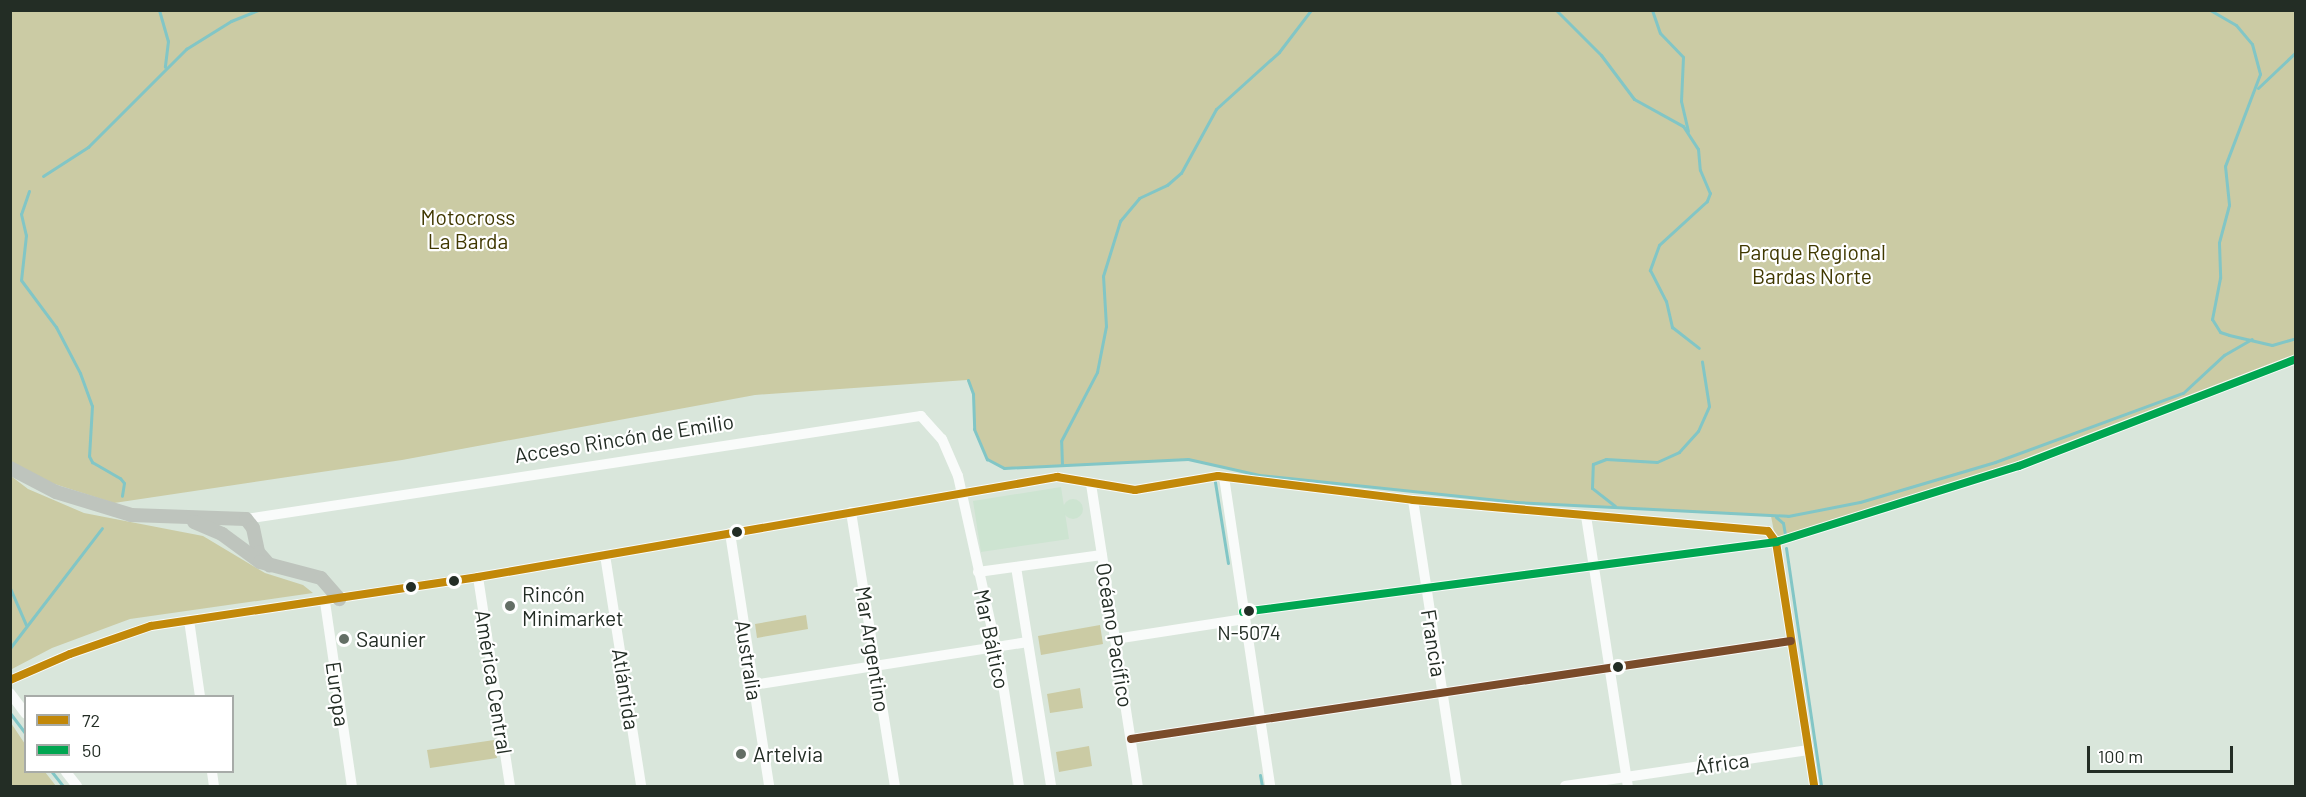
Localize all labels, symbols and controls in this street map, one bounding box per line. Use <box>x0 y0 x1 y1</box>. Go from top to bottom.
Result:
park label: Motocross La Barda <box>421 204 515 254</box>
park label: Parque Regional Bardas Norte <box>1738 239 1886 289</box>
street label: Acceso Rincón de Emilio <box>512 408 736 468</box>
unlabelled marker <box>731 526 743 538</box>
street label: Océano Pacífico <box>1091 561 1139 709</box>
unlabelled marker <box>448 575 460 587</box>
unlabelled marker <box>405 581 417 593</box>
place label: Rincón Minimarket <box>522 581 624 631</box>
street label: Mar Argentino <box>851 584 895 714</box>
street label: Mar Báltico <box>969 587 1015 691</box>
marker: Rincón Minimarket <box>503 599 517 613</box>
marker: N-5074 <box>1243 605 1255 617</box>
street label: Francia <box>1416 607 1452 679</box>
street label: América Central <box>470 608 518 756</box>
street label: Australia <box>730 618 768 702</box>
place label: N-5074 <box>1217 620 1281 644</box>
place label: Saunier <box>356 626 426 652</box>
marker: Saunier <box>337 632 351 646</box>
street label: Atlántida <box>607 646 645 732</box>
street label: Europa <box>321 660 355 728</box>
unlabelled marker <box>1612 661 1624 673</box>
legend <box>24 695 234 773</box>
text: 72 <box>82 709 100 731</box>
scale bar <box>2090 734 2236 772</box>
text: 50 <box>82 739 101 761</box>
place label: Artelvia <box>753 741 823 767</box>
text: 100 m <box>2098 745 2143 767</box>
marker: Artelvia <box>734 747 748 761</box>
street label: África <box>1693 747 1751 779</box>

